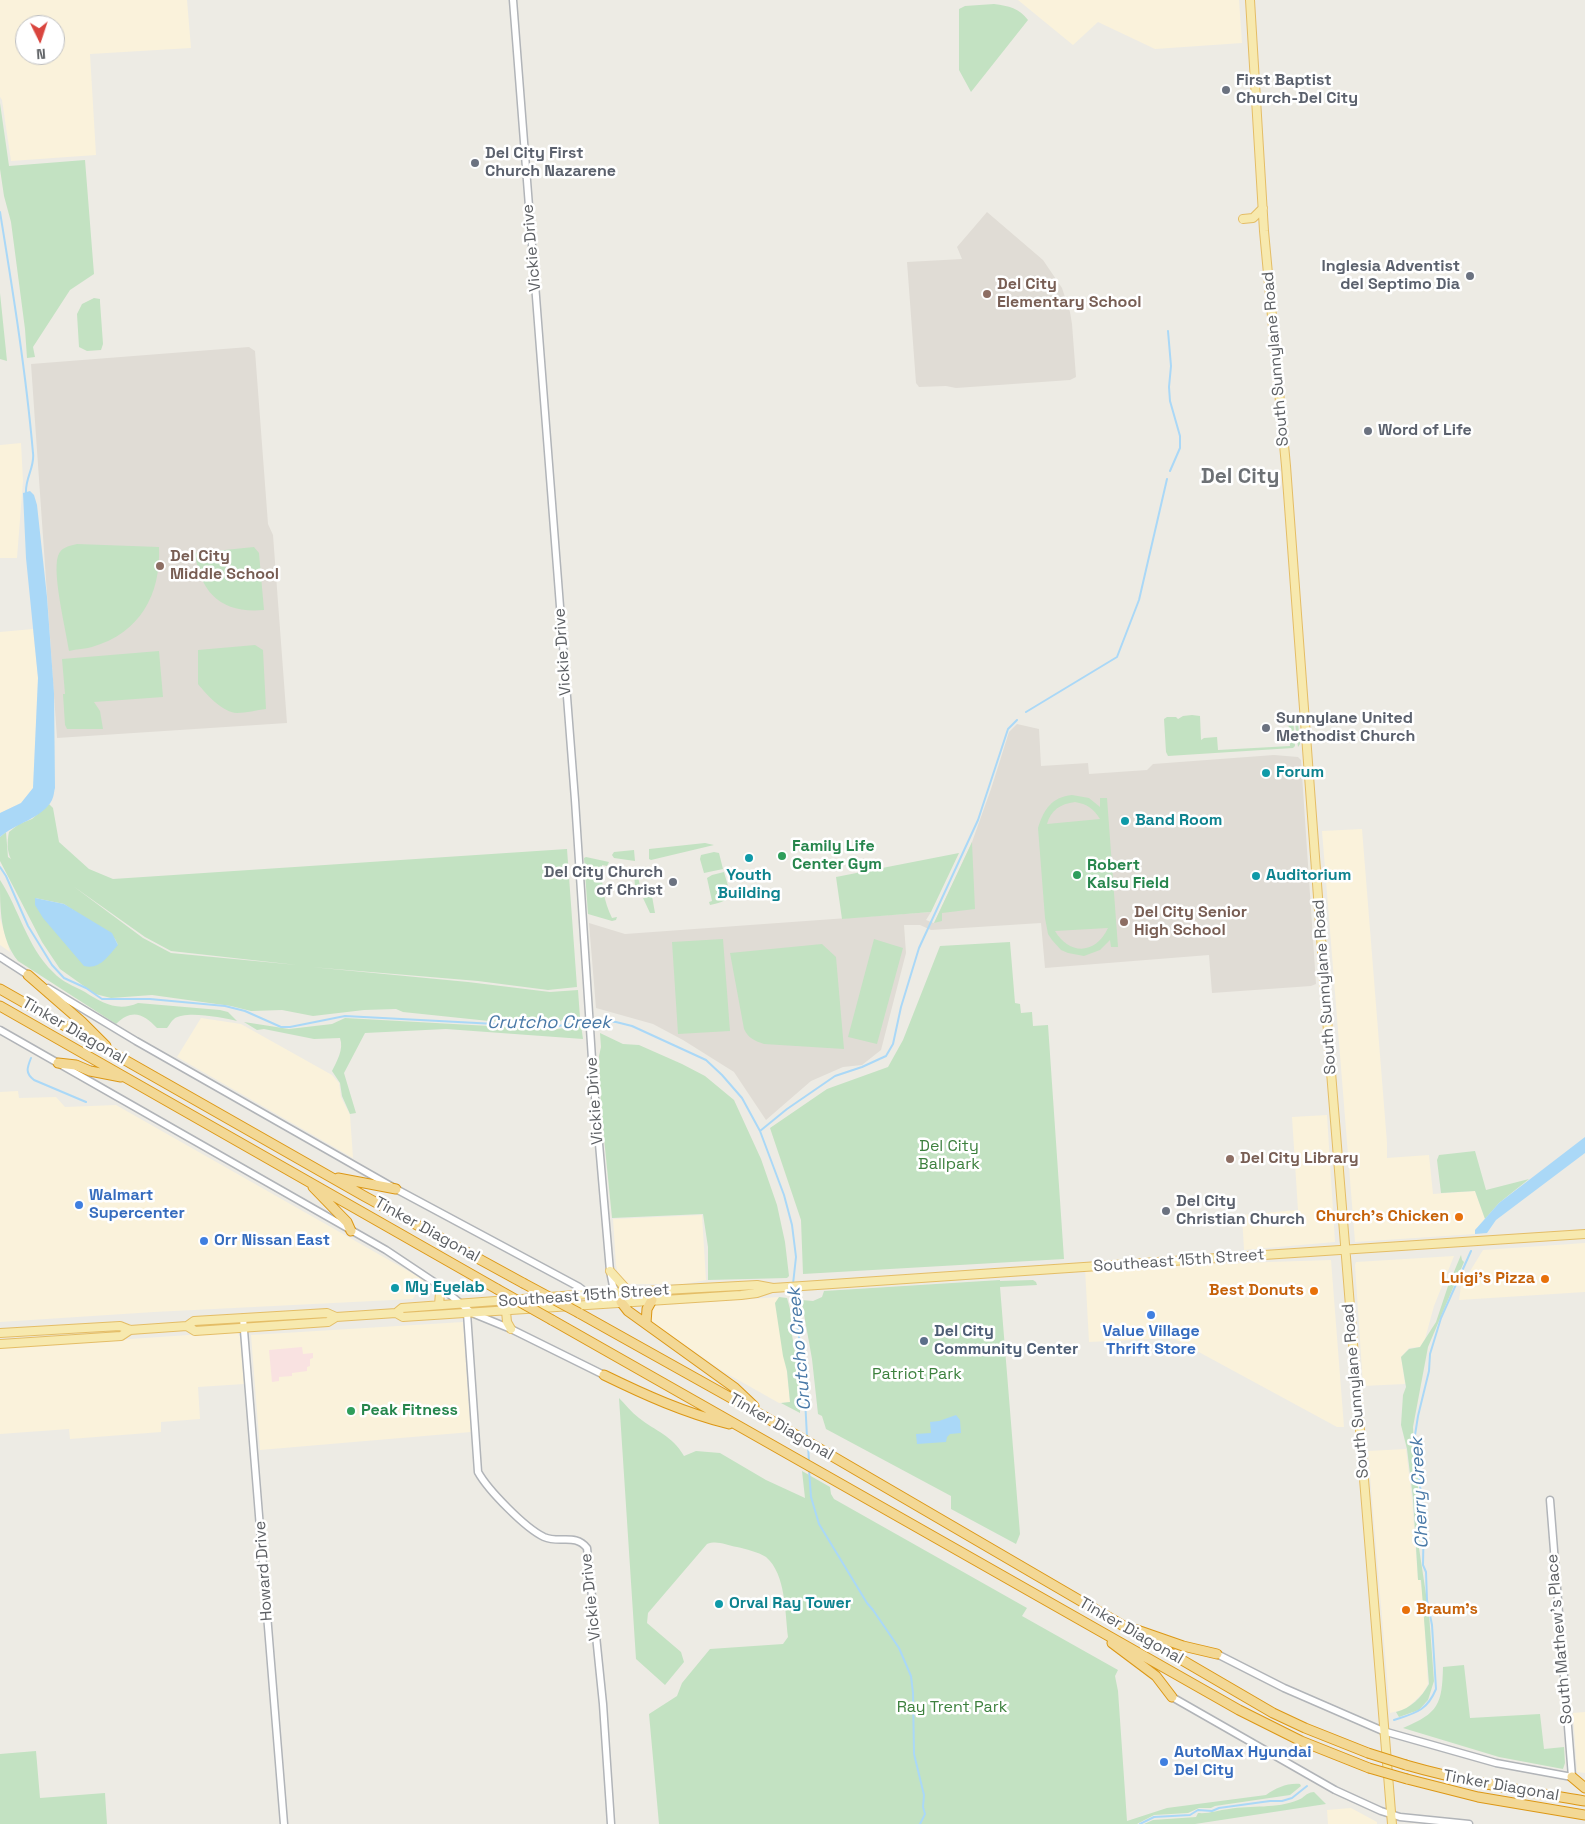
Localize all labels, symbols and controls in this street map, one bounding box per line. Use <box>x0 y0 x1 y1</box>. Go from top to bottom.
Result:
north arrow <box>15 15 65 65</box>
text: N <box>36 45 46 63</box>
place label: First Baptist Church-Del City <box>1236 71 1358 109</box>
marker: First Baptist Church-Del City <box>1220 84 1232 96</box>
place label: Del City First Church Nazarene <box>485 144 616 182</box>
marker: Del City First Church Nazarene <box>469 157 481 169</box>
street label: Vickie Drive <box>519 203 545 293</box>
place label: Inglesia Adventist del Septimo Dia <box>1321 257 1460 295</box>
marker: Inglesia Adventist del Septimo Dia <box>1464 270 1476 282</box>
street label: South Sunnylane Road <box>1259 271 1293 447</box>
place label: Del City Elementary School <box>997 275 1141 313</box>
marker: Del City Elementary School <box>981 288 993 300</box>
place label: Word of Life <box>1378 421 1472 441</box>
marker: Word of Life <box>1362 425 1374 437</box>
district label: Del City <box>1201 464 1279 490</box>
place label: Del City Middle School <box>170 547 279 585</box>
marker: Del City Middle School <box>154 560 166 572</box>
street label: Vickie Drive <box>550 608 576 696</box>
place label: Sunnylane United Methodist Church <box>1276 709 1415 747</box>
marker: Sunnylane United Methodist Church <box>1260 722 1272 734</box>
place label: Forum <box>1276 763 1324 783</box>
marker: Forum <box>1260 767 1272 779</box>
place label: Band Room <box>1135 811 1222 831</box>
marker: Band Room <box>1119 815 1131 827</box>
place label: Family Life Center Gym <box>792 837 882 875</box>
marker: Family Life Center Gym <box>776 850 788 862</box>
marker: Youth Building <box>743 852 755 864</box>
place label: Robert Kalsu Field <box>1087 856 1169 894</box>
place label: Del City Church of Christ <box>544 863 663 901</box>
place label: Youth Building <box>717 866 781 904</box>
place label: Auditorium <box>1266 866 1351 886</box>
marker: Robert Kalsu Field <box>1071 869 1083 881</box>
marker: Auditorium <box>1250 870 1262 882</box>
marker: Del City Church of Christ <box>667 876 679 888</box>
street label: South Sunnylane Road <box>1309 899 1341 1075</box>
place label: Del City Senior High School <box>1134 903 1247 941</box>
marker: Del City Senior High School <box>1118 916 1130 928</box>
street label: Tinker Diagonal <box>18 993 130 1069</box>
water label: Crutcho Creek <box>487 1012 611 1034</box>
street label: Vickie Drive <box>582 1057 608 1145</box>
park label: Del City Ballpark <box>918 1137 980 1175</box>
place label: Del City Library <box>1240 1149 1359 1169</box>
marker: Del City Library <box>1224 1153 1236 1165</box>
place label: Walmart Supercenter <box>89 1186 185 1224</box>
place label: Del City Christian Church <box>1176 1192 1305 1230</box>
street label: Tinker Diagonal <box>371 1193 483 1267</box>
marker: Walmart Supercenter <box>73 1199 85 1211</box>
marker: Del City Christian Church <box>1160 1205 1172 1217</box>
place label: Church's Chicken <box>1316 1207 1449 1227</box>
marker: Church's Chicken <box>1453 1211 1465 1223</box>
place label: Orr Nissan East <box>214 1231 330 1251</box>
marker: Orr Nissan East <box>198 1235 210 1247</box>
street label: Southeast 15th Street <box>1093 1245 1265 1277</box>
place label: Luigi's Pizza <box>1441 1269 1535 1289</box>
marker: Luigi's Pizza <box>1539 1273 1551 1285</box>
place label: My Eyelab <box>405 1278 485 1298</box>
street label: Southeast 15th Street <box>498 1280 670 1312</box>
place label: Best Donuts <box>1209 1281 1304 1301</box>
marker: My Eyelab <box>389 1282 401 1294</box>
marker: Best Donuts <box>1308 1285 1320 1297</box>
water label: Crutcho Creek <box>784 1286 816 1412</box>
street label: South Sunnylane Road <box>1339 1303 1373 1479</box>
marker: Value Village Thrift Store <box>1145 1309 1157 1321</box>
place label: Del City Community Center <box>934 1322 1078 1360</box>
place label: Value Village Thrift Store <box>1102 1322 1200 1360</box>
marker: Del City Community Center <box>918 1335 930 1347</box>
park label: Patriot Park <box>872 1365 962 1385</box>
street label: Tinker Diagonal <box>725 1389 837 1465</box>
place label: Peak Fitness <box>361 1401 458 1421</box>
marker: Peak Fitness <box>345 1405 357 1417</box>
water label: Cherry Creek <box>1406 1437 1434 1549</box>
street label: Howard Drive <box>251 1520 277 1622</box>
street label: Vickie Drive <box>577 1552 605 1642</box>
street label: South Mathew's Place <box>1543 1553 1577 1725</box>
street label: Tinker Diagonal <box>1075 1593 1187 1669</box>
place label: Orval Ray Tower <box>729 1594 851 1614</box>
marker: Orval Ray Tower <box>713 1598 725 1610</box>
place label: Braum's <box>1416 1600 1478 1620</box>
marker: Braum's <box>1400 1604 1412 1616</box>
park label: Ray Trent Park <box>897 1698 1007 1718</box>
place label: AutoMax Hyundai Del City <box>1174 1743 1311 1781</box>
marker: AutoMax Hyundai Del City <box>1158 1756 1170 1768</box>
street label: Tinker Diagonal <box>1442 1766 1560 1806</box>

